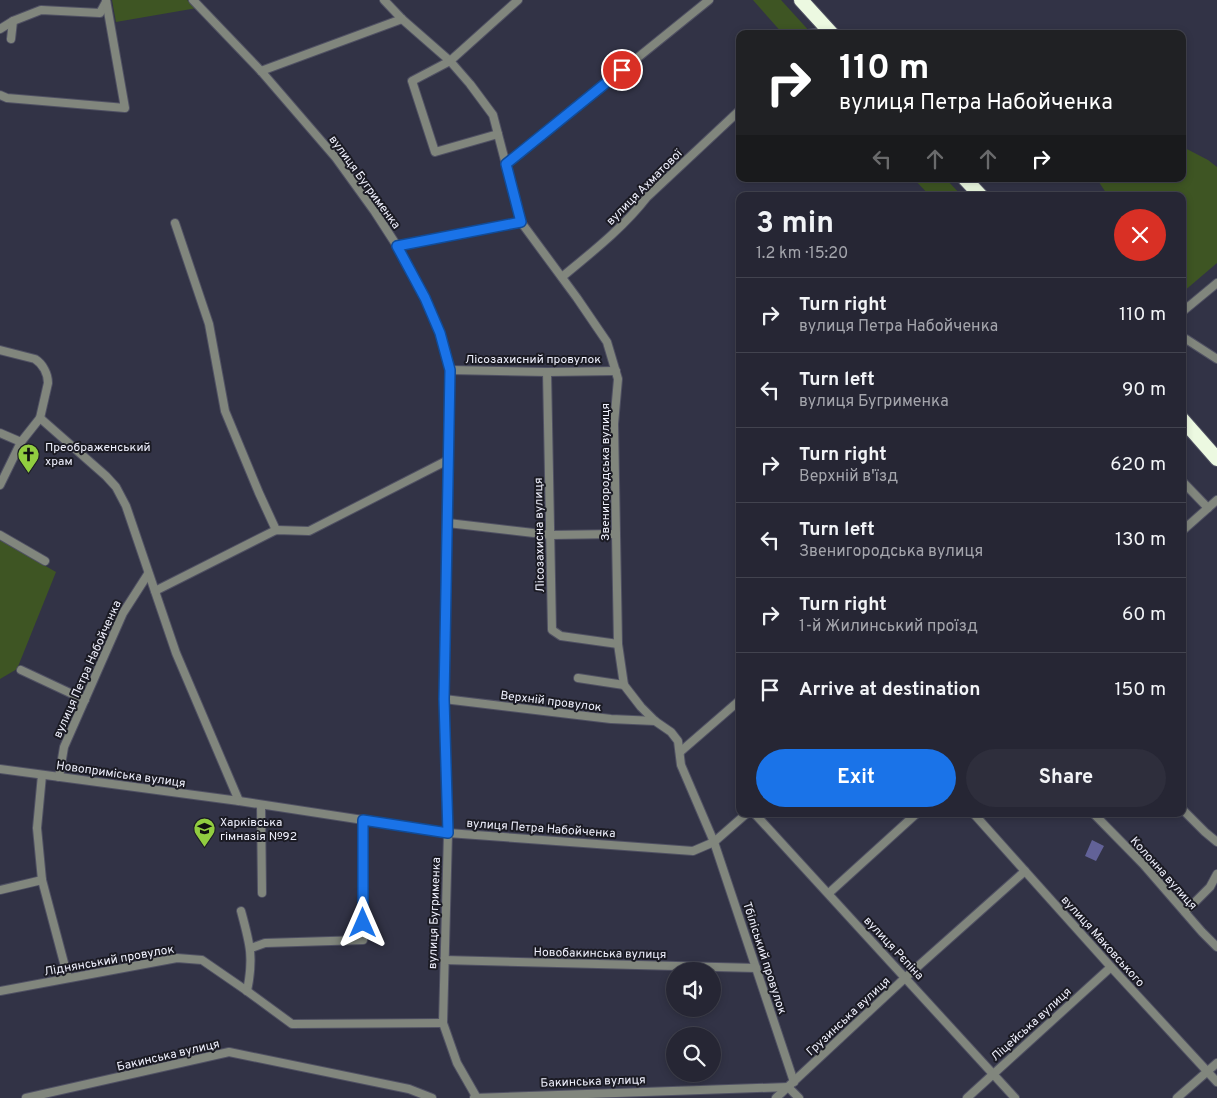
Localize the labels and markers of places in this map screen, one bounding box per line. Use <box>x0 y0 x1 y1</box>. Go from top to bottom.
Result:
pin <box>601 49 643 91</box>
place label: Преображенський храм <box>45 440 151 470</box>
church icon: Преображенський храм <box>17 442 41 473</box>
place label: Харківська гімназія №92 <box>220 815 297 845</box>
school or university icon: Харківська гімназія №92 <box>192 817 216 848</box>

